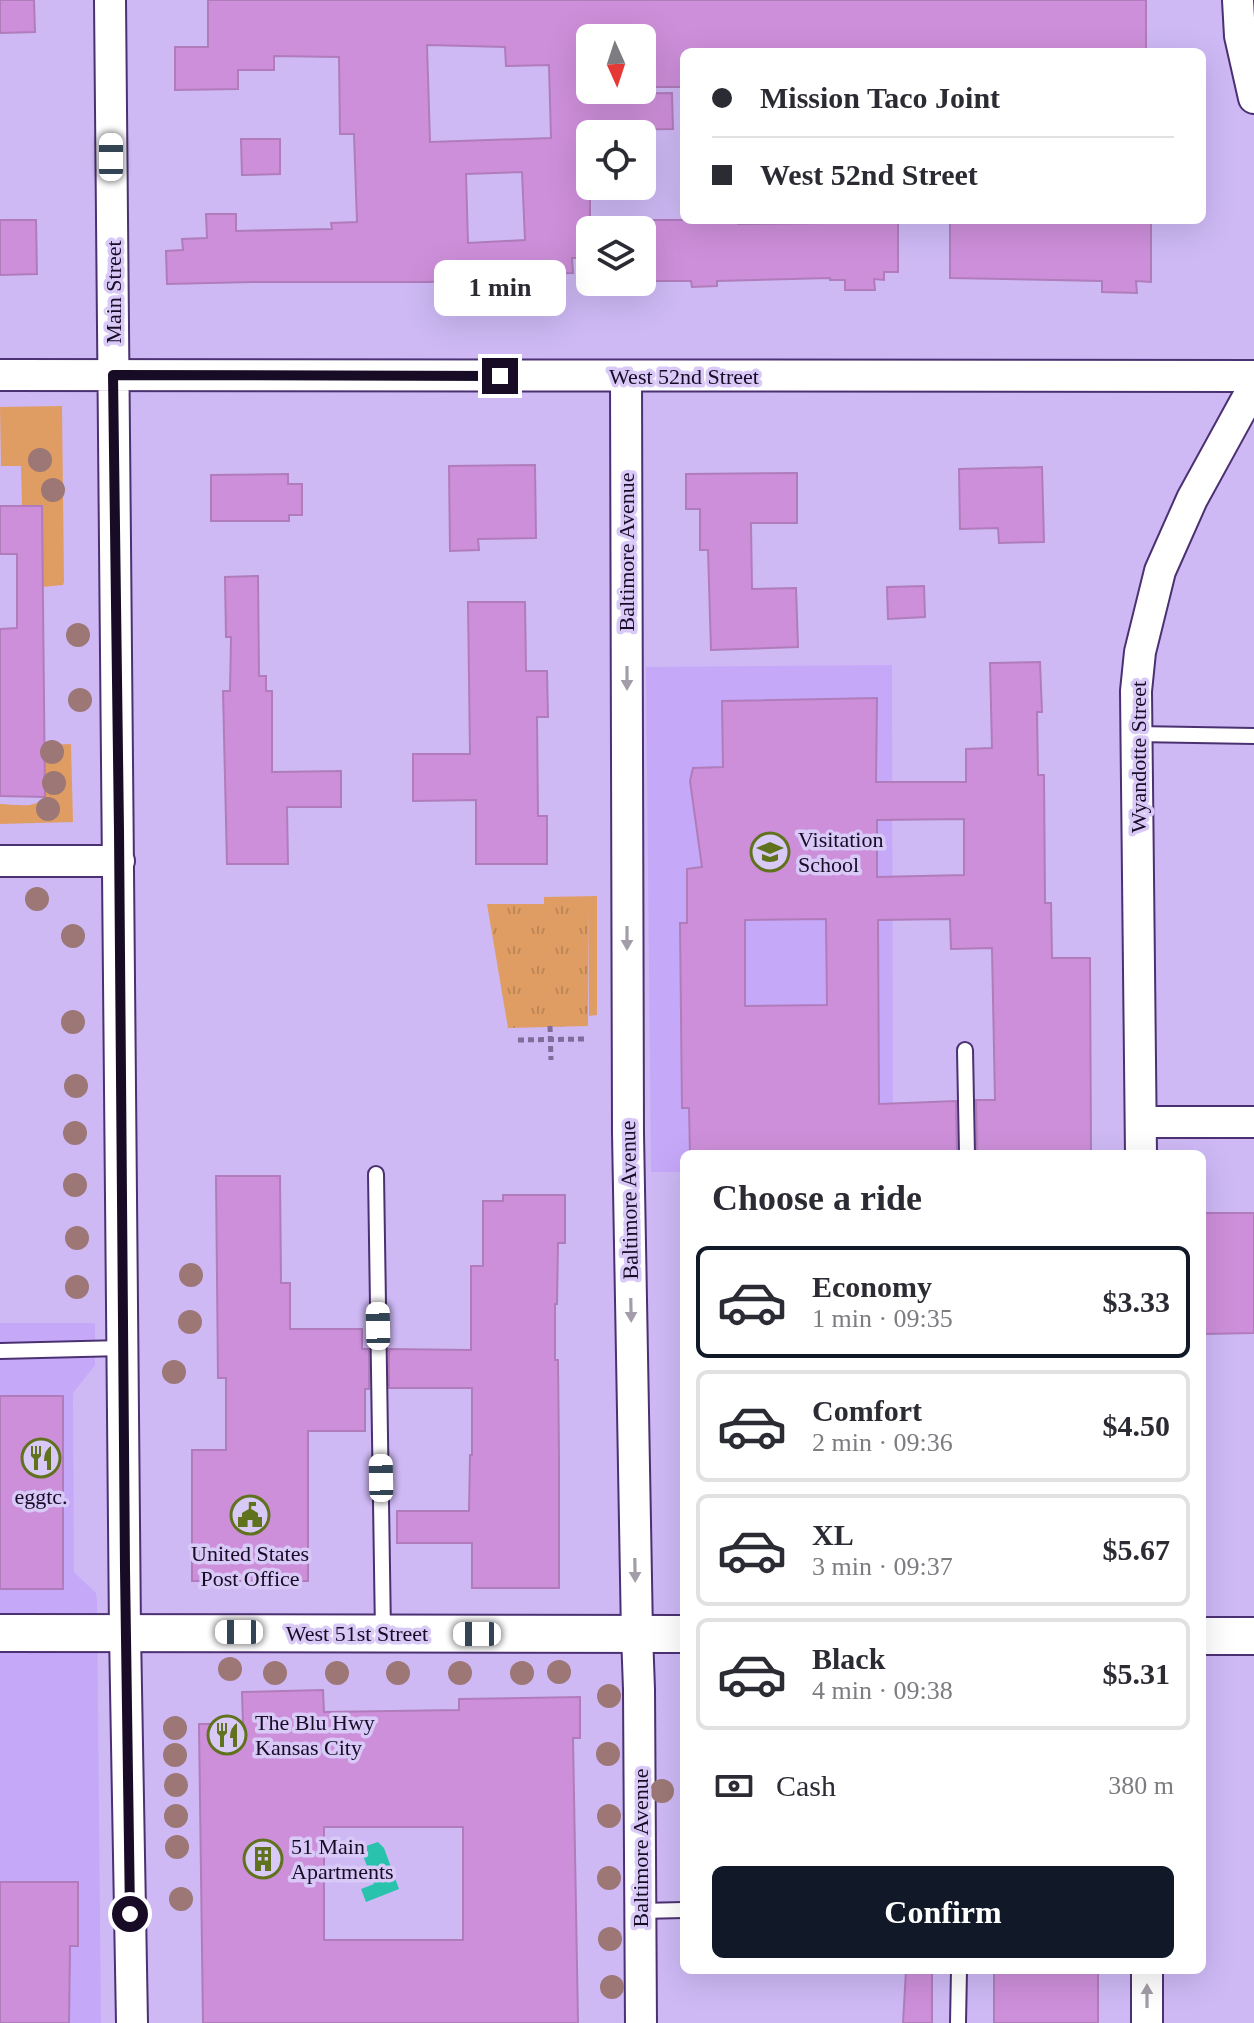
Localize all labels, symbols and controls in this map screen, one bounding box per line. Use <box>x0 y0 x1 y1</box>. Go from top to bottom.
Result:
north arrow <box>576 24 656 104</box>
map controls <box>576 24 656 296</box>
text: Mission Taco Joint <box>760 81 1000 114</box>
button: locate <box>576 120 656 200</box>
car <box>99 133 123 181</box>
text: West 52nd Street <box>760 158 978 191</box>
button: layers <box>576 216 656 296</box>
street label: Main Street <box>101 240 126 344</box>
callout: 1 min <box>434 260 566 316</box>
text: 1 min <box>469 273 531 302</box>
route end <box>482 358 518 394</box>
street label: West 52nd Street <box>609 364 759 389</box>
street label: Baltimore Avenue <box>614 472 639 632</box>
one-way arrow <box>621 666 633 691</box>
street label: Wyandotte Street <box>1126 681 1151 833</box>
place label: Visitation School <box>798 827 883 877</box>
school or university icon: Visitation School <box>749 831 791 873</box>
one-way arrow <box>621 926 633 951</box>
street label: Baltimore Avenue <box>615 1120 643 1280</box>
text: Choose a ride <box>712 1178 922 1218</box>
icon: car <box>716 1266 788 1338</box>
text: Economy <box>812 1270 932 1303</box>
text: $3.33 <box>1103 1285 1170 1318</box>
one-way arrow <box>625 1298 637 1323</box>
car <box>366 1302 390 1350</box>
text: 1 min · 09:35 <box>812 1304 953 1333</box>
icon: car <box>716 1390 788 1462</box>
text: Comfort <box>812 1394 922 1427</box>
text: $4.50 <box>1103 1409 1170 1442</box>
text: 2 min · 09:36 <box>812 1428 953 1457</box>
restaurant icon: eggtc. <box>20 1437 62 1479</box>
car <box>369 1454 393 1502</box>
place label: eggtc. <box>14 1484 68 1509</box>
public building icon: United States Post Office <box>229 1494 271 1536</box>
icon: car <box>716 1514 788 1586</box>
text: XL <box>812 1518 854 1551</box>
text: $5.67 <box>1103 1533 1170 1566</box>
place label: United States Post Office <box>191 1541 309 1591</box>
text: 3 min · 09:37 <box>812 1552 953 1581</box>
one-way arrow <box>629 1558 642 1583</box>
car <box>215 1620 263 1644</box>
street label: West 51st Street <box>286 1621 428 1646</box>
car <box>453 1622 501 1646</box>
icon: car <box>716 1638 788 1710</box>
text: Black <box>812 1642 885 1675</box>
text: $5.31 <box>1103 1657 1170 1690</box>
text: 4 min · 09:38 <box>812 1676 953 1705</box>
place label: The Blu Hwy Kansas City <box>255 1710 375 1760</box>
restaurant icon: The Blu Hwy Kansas City <box>206 1714 248 1756</box>
icon: cash <box>712 1764 756 1808</box>
street label: Baltimore Avenue <box>628 1768 653 1928</box>
text: Cash <box>776 1769 836 1802</box>
text: 380 m <box>1108 1771 1174 1800</box>
place label: 51 Main Apartments <box>291 1834 394 1884</box>
building icon: 51 Main Apartments <box>242 1838 284 1880</box>
button: Confirm <box>712 1866 1174 1958</box>
route start <box>112 1896 148 1932</box>
one-way arrow <box>1141 1983 1153 2009</box>

